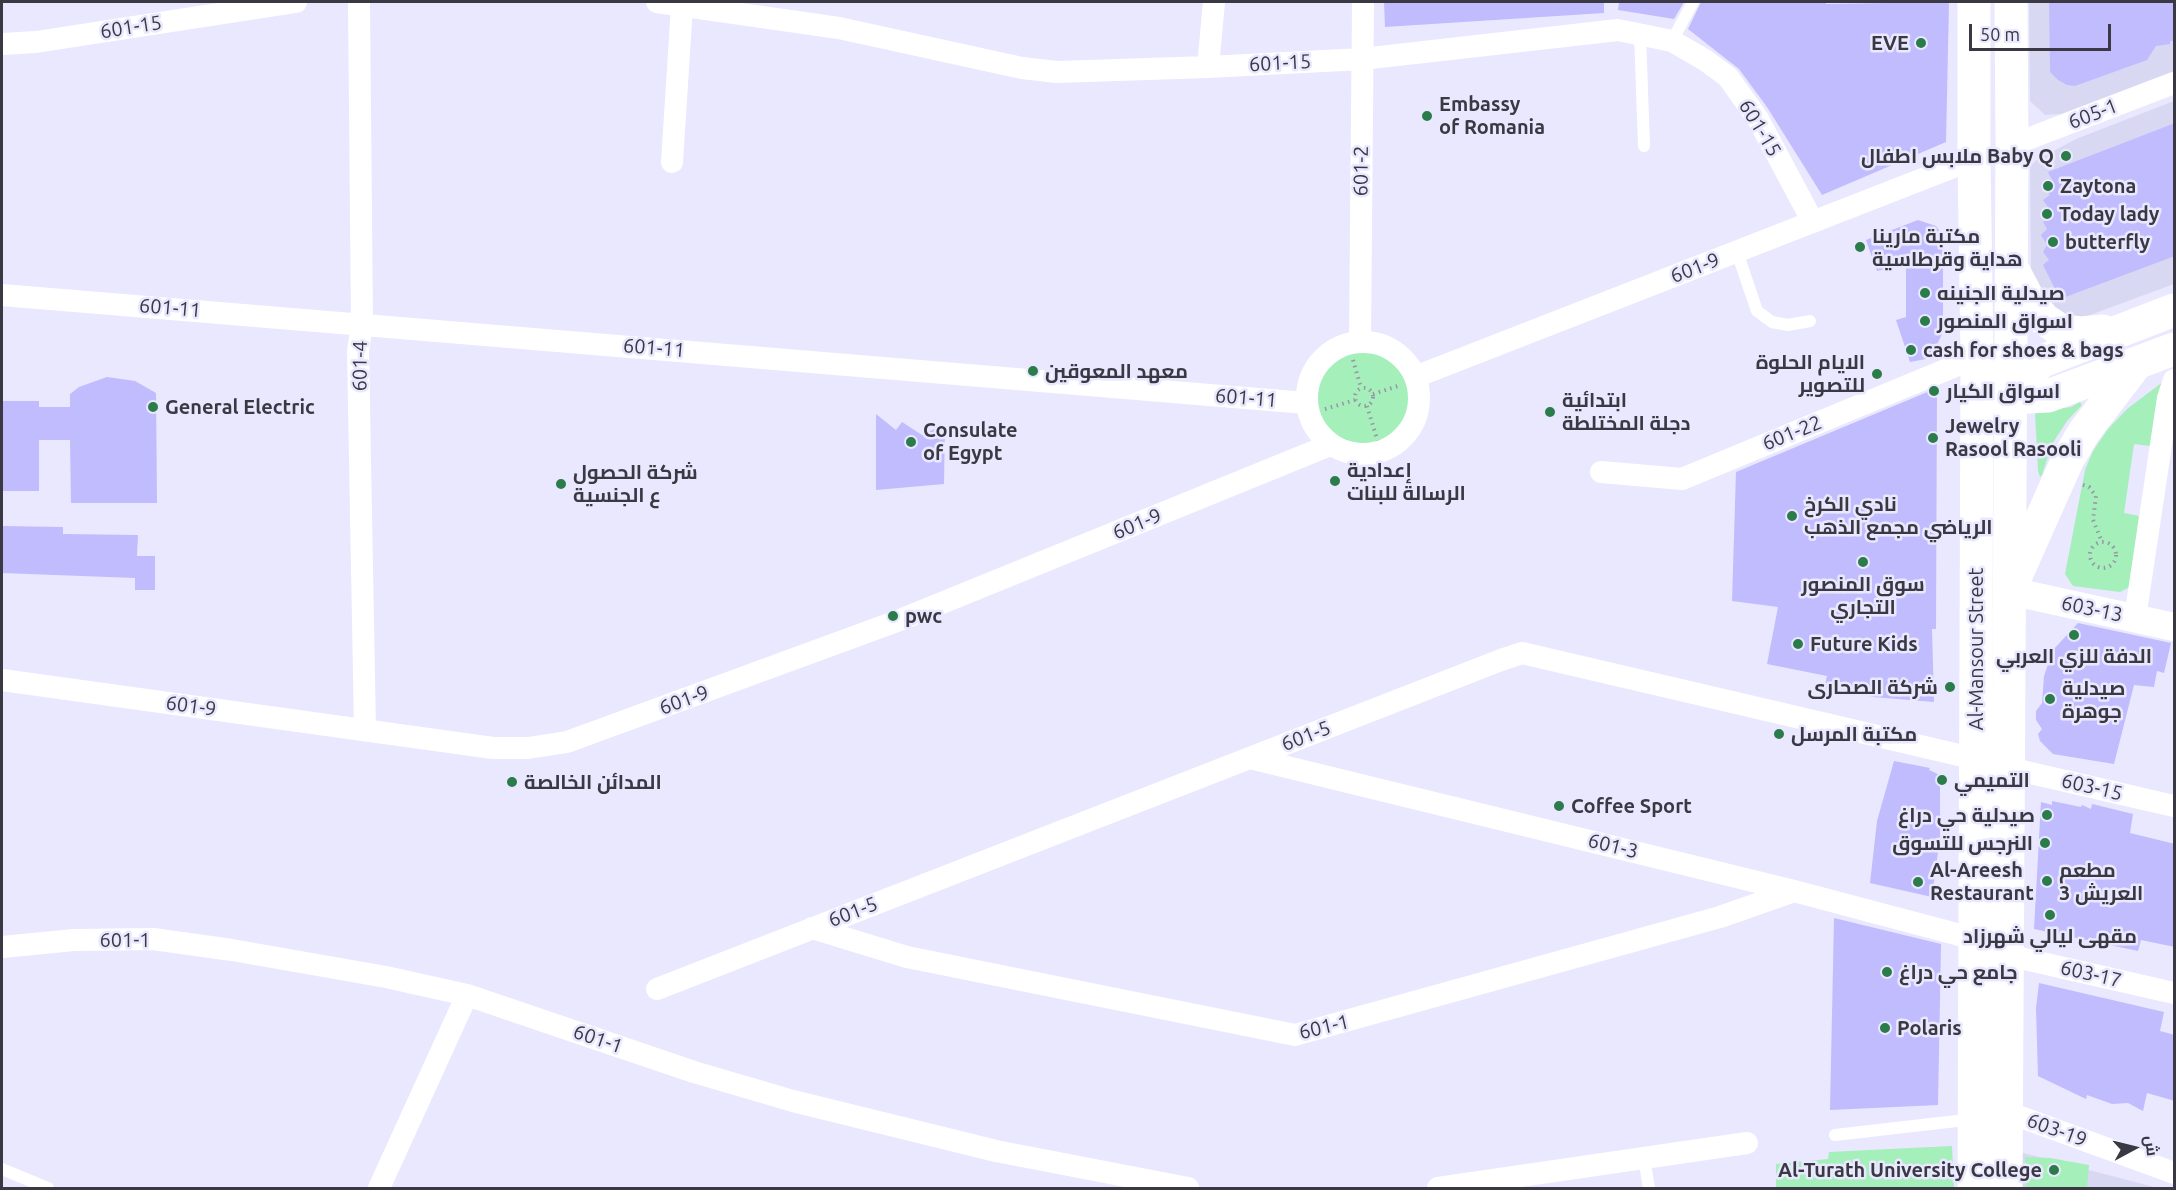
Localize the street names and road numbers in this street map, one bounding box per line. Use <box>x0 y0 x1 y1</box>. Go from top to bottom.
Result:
street label: 601-15 <box>98 10 164 44</box>
street label: 601-15 <box>1248 49 1312 77</box>
street label: 605-1 <box>2065 94 2121 134</box>
street label: 601-15 <box>1734 95 1786 161</box>
street label: 601-2 <box>1349 145 1373 197</box>
street label: 601-9 <box>1667 248 1723 288</box>
street label: 601-11 <box>138 293 202 323</box>
street label: 601-11 <box>622 333 686 363</box>
street label: 601-4 <box>348 340 372 392</box>
street label: 601-11 <box>1214 383 1278 413</box>
street label: 601-22 <box>1759 410 1825 456</box>
street label: 601-9 <box>1109 503 1165 545</box>
street label: Al-Mansour Street <box>1964 568 1988 730</box>
street label: 603-13 <box>2059 591 2125 627</box>
street label: 601-9 <box>656 680 712 720</box>
street label: 601-9 <box>164 691 218 721</box>
street label: 601-5 <box>1278 716 1334 756</box>
street label: 603-15 <box>2059 768 2125 806</box>
street label: 601-3 <box>1585 828 1641 864</box>
street label: 601-5 <box>825 892 881 932</box>
street label: 601-1 <box>100 928 150 952</box>
street label: 603-17 <box>2058 955 2124 993</box>
street label: 601-1 <box>1297 1010 1351 1044</box>
street label: 601-1 <box>570 1019 626 1059</box>
street label: 603-19 <box>2024 1108 2090 1152</box>

